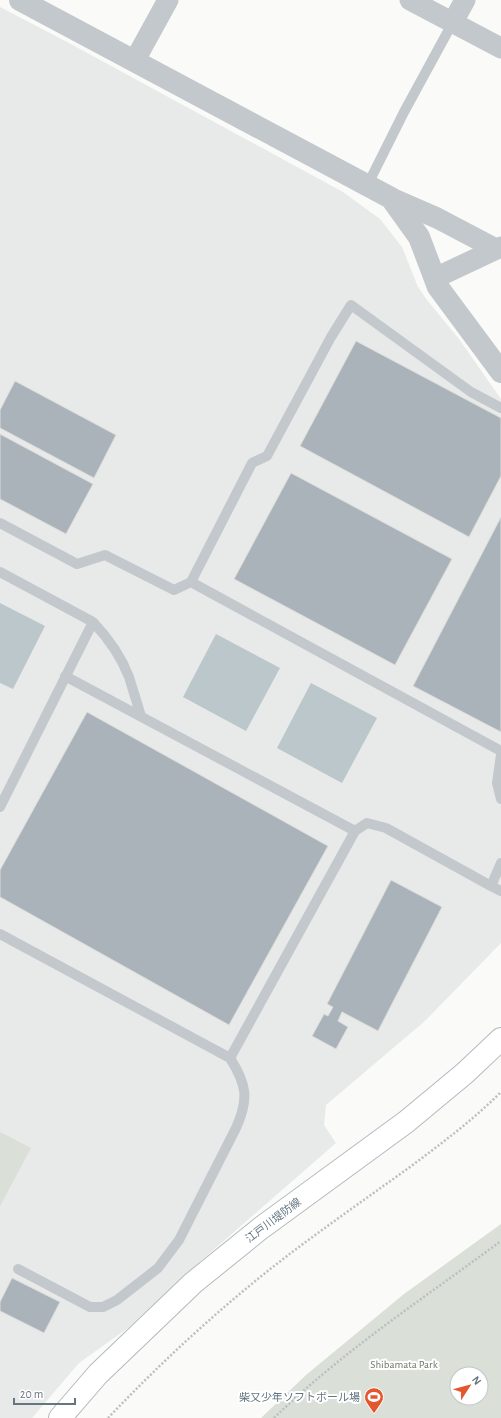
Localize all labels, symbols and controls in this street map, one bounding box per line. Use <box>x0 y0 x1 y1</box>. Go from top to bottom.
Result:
street label: 江戸川堤防線 <box>243 1195 303 1245</box>
park label: Shibamata Park <box>370 1359 438 1370</box>
north arrow <box>449 1366 489 1406</box>
text: N <box>470 1374 483 1387</box>
scale bar <box>14 1380 75 1406</box>
sports icon: 柴又少年ソフトボール場 <box>363 1386 385 1414</box>
text: 20 m <box>20 1388 43 1400</box>
place label: 柴又少年ソフトボール場 <box>239 1391 360 1403</box>

